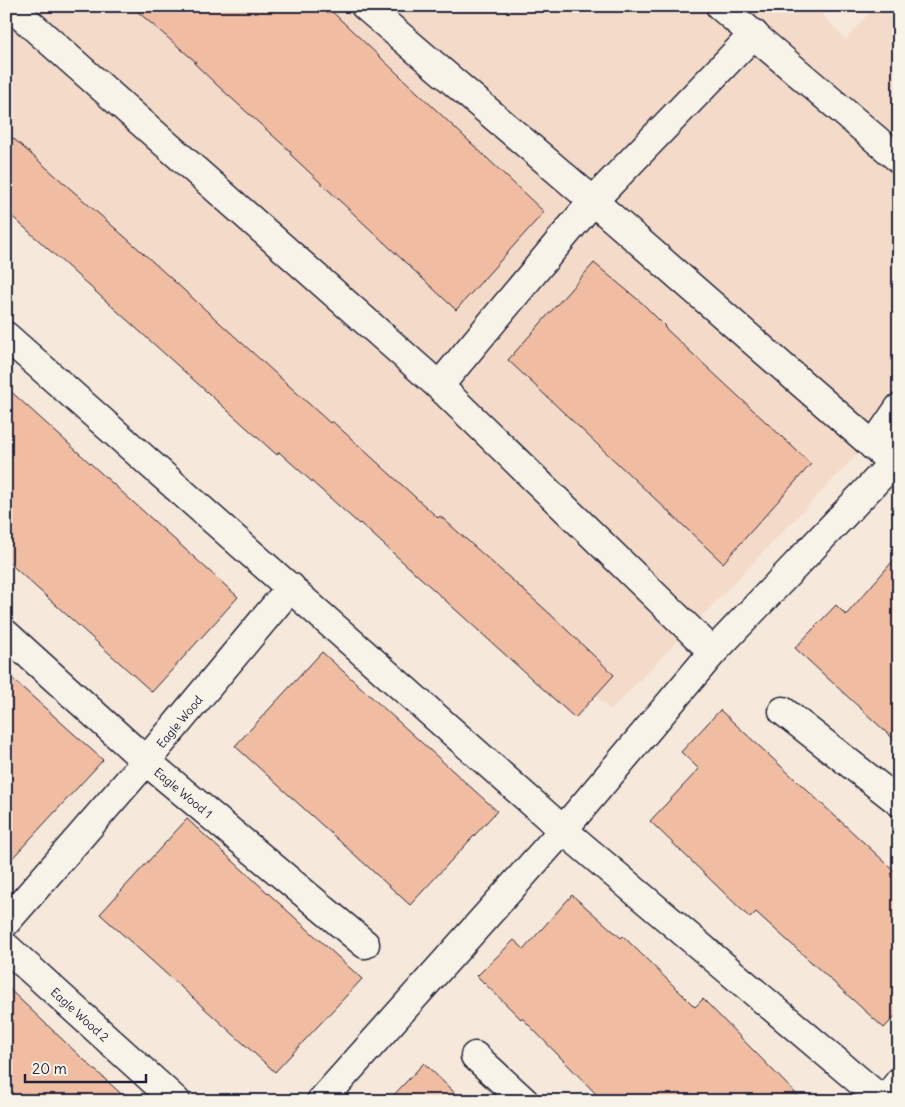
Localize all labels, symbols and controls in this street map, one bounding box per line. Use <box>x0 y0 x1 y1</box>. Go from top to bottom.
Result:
street label: Eagle Wood <box>153 692 205 751</box>
street label: Eagle Wood 1 <box>151 764 216 821</box>
street label: Eagle Wood 2 <box>48 984 112 1044</box>
scale bar <box>25 1052 146 1084</box>
text: 20 m <box>32 1059 67 1078</box>

